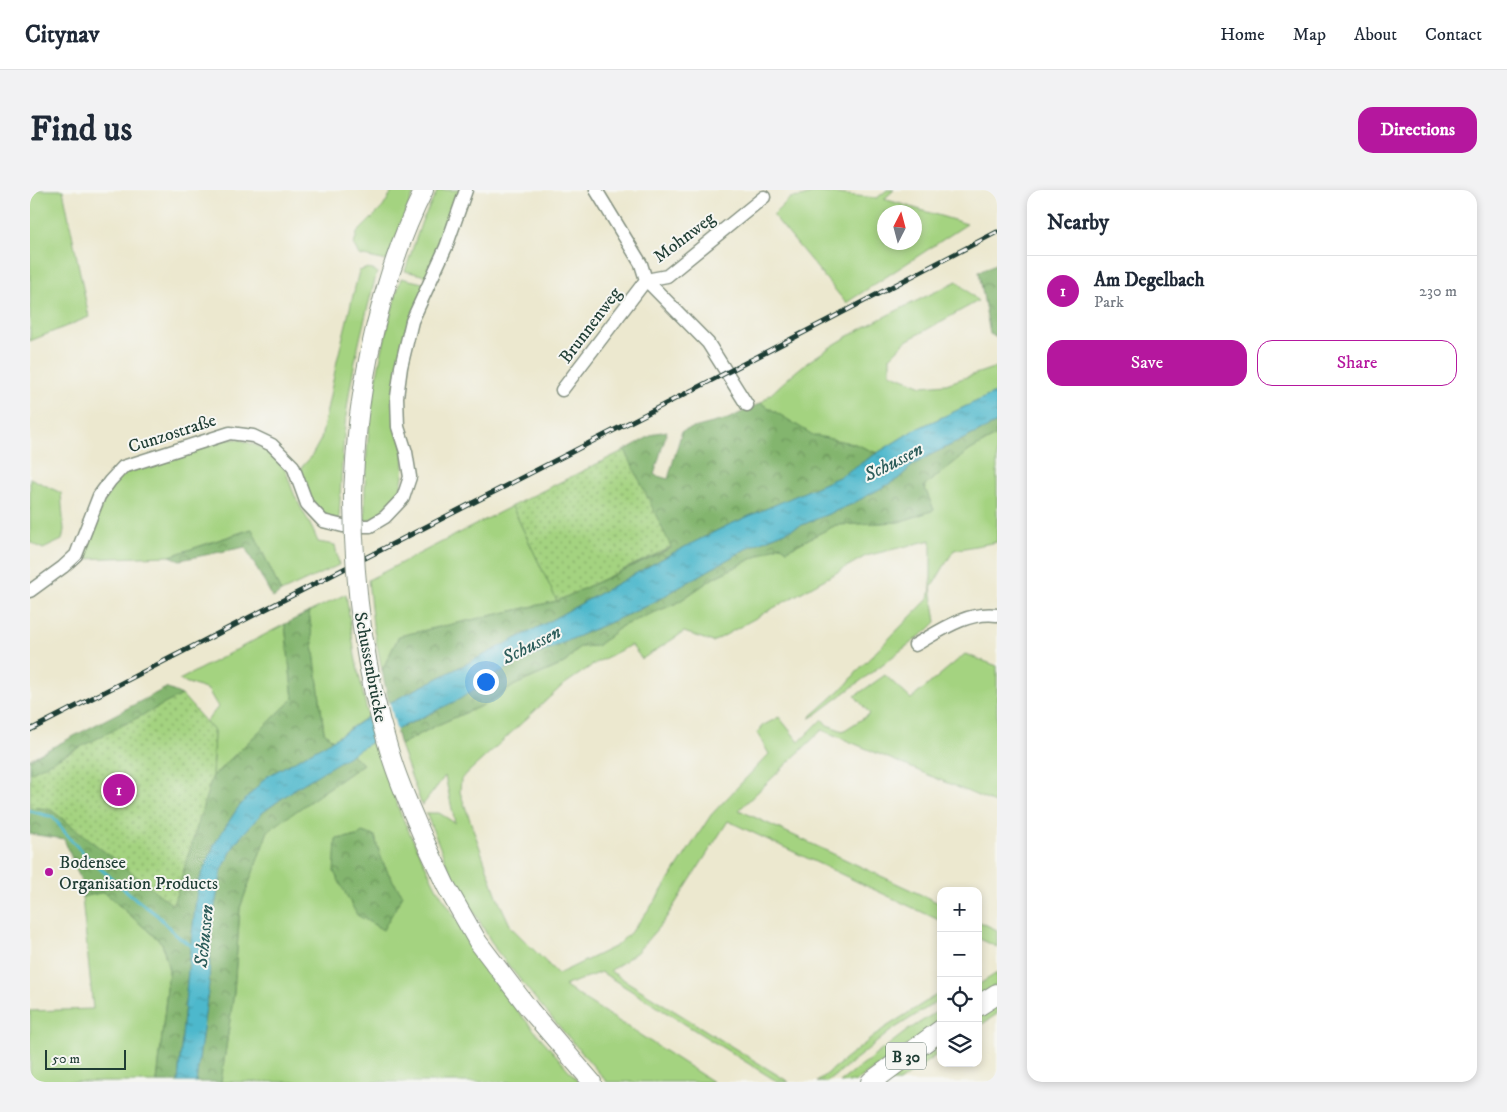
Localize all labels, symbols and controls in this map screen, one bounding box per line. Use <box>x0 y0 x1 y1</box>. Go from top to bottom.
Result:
text: Citynav <box>25 20 99 50</box>
text: Home <box>1220 24 1265 46</box>
text: Map <box>1293 24 1326 46</box>
text: About <box>1354 24 1397 46</box>
text: Contact <box>1425 24 1482 46</box>
button: Directions <box>1358 107 1477 153</box>
text: Find us <box>30 108 132 152</box>
north arrow <box>877 205 922 250</box>
street label: Mohnweg <box>649 207 720 268</box>
text: Nearby <box>1047 210 1109 236</box>
text: Am Degelbach <box>1094 269 1204 292</box>
text: 1 <box>1060 281 1066 301</box>
text: 230 m <box>1419 281 1457 301</box>
street label: Brunnenweg <box>555 283 627 368</box>
text: Park <box>1094 292 1124 312</box>
button: Save <box>1047 340 1247 386</box>
button: Share <box>1257 340 1457 386</box>
street label: Cunzostraße <box>126 409 219 458</box>
water label: Schussen <box>859 438 927 487</box>
street label: Schussenbrücke <box>349 610 391 724</box>
water label: Schussen <box>497 621 565 670</box>
your location <box>473 669 499 695</box>
pin: 1 <box>103 771 135 809</box>
place label: Bodensee Organisation Products <box>59 852 218 895</box>
marker: Bodensee Organisation Products <box>43 866 55 878</box>
map controls <box>937 887 982 1067</box>
button: + <box>937 887 982 932</box>
water label: Schussen <box>190 903 219 970</box>
button: − <box>937 932 982 977</box>
button: locate <box>937 977 982 1022</box>
button: layers <box>937 1022 982 1067</box>
road number: B 30 <box>886 1042 926 1069</box>
scale bar <box>45 1047 126 1070</box>
text: 50 m <box>52 1050 80 1068</box>

